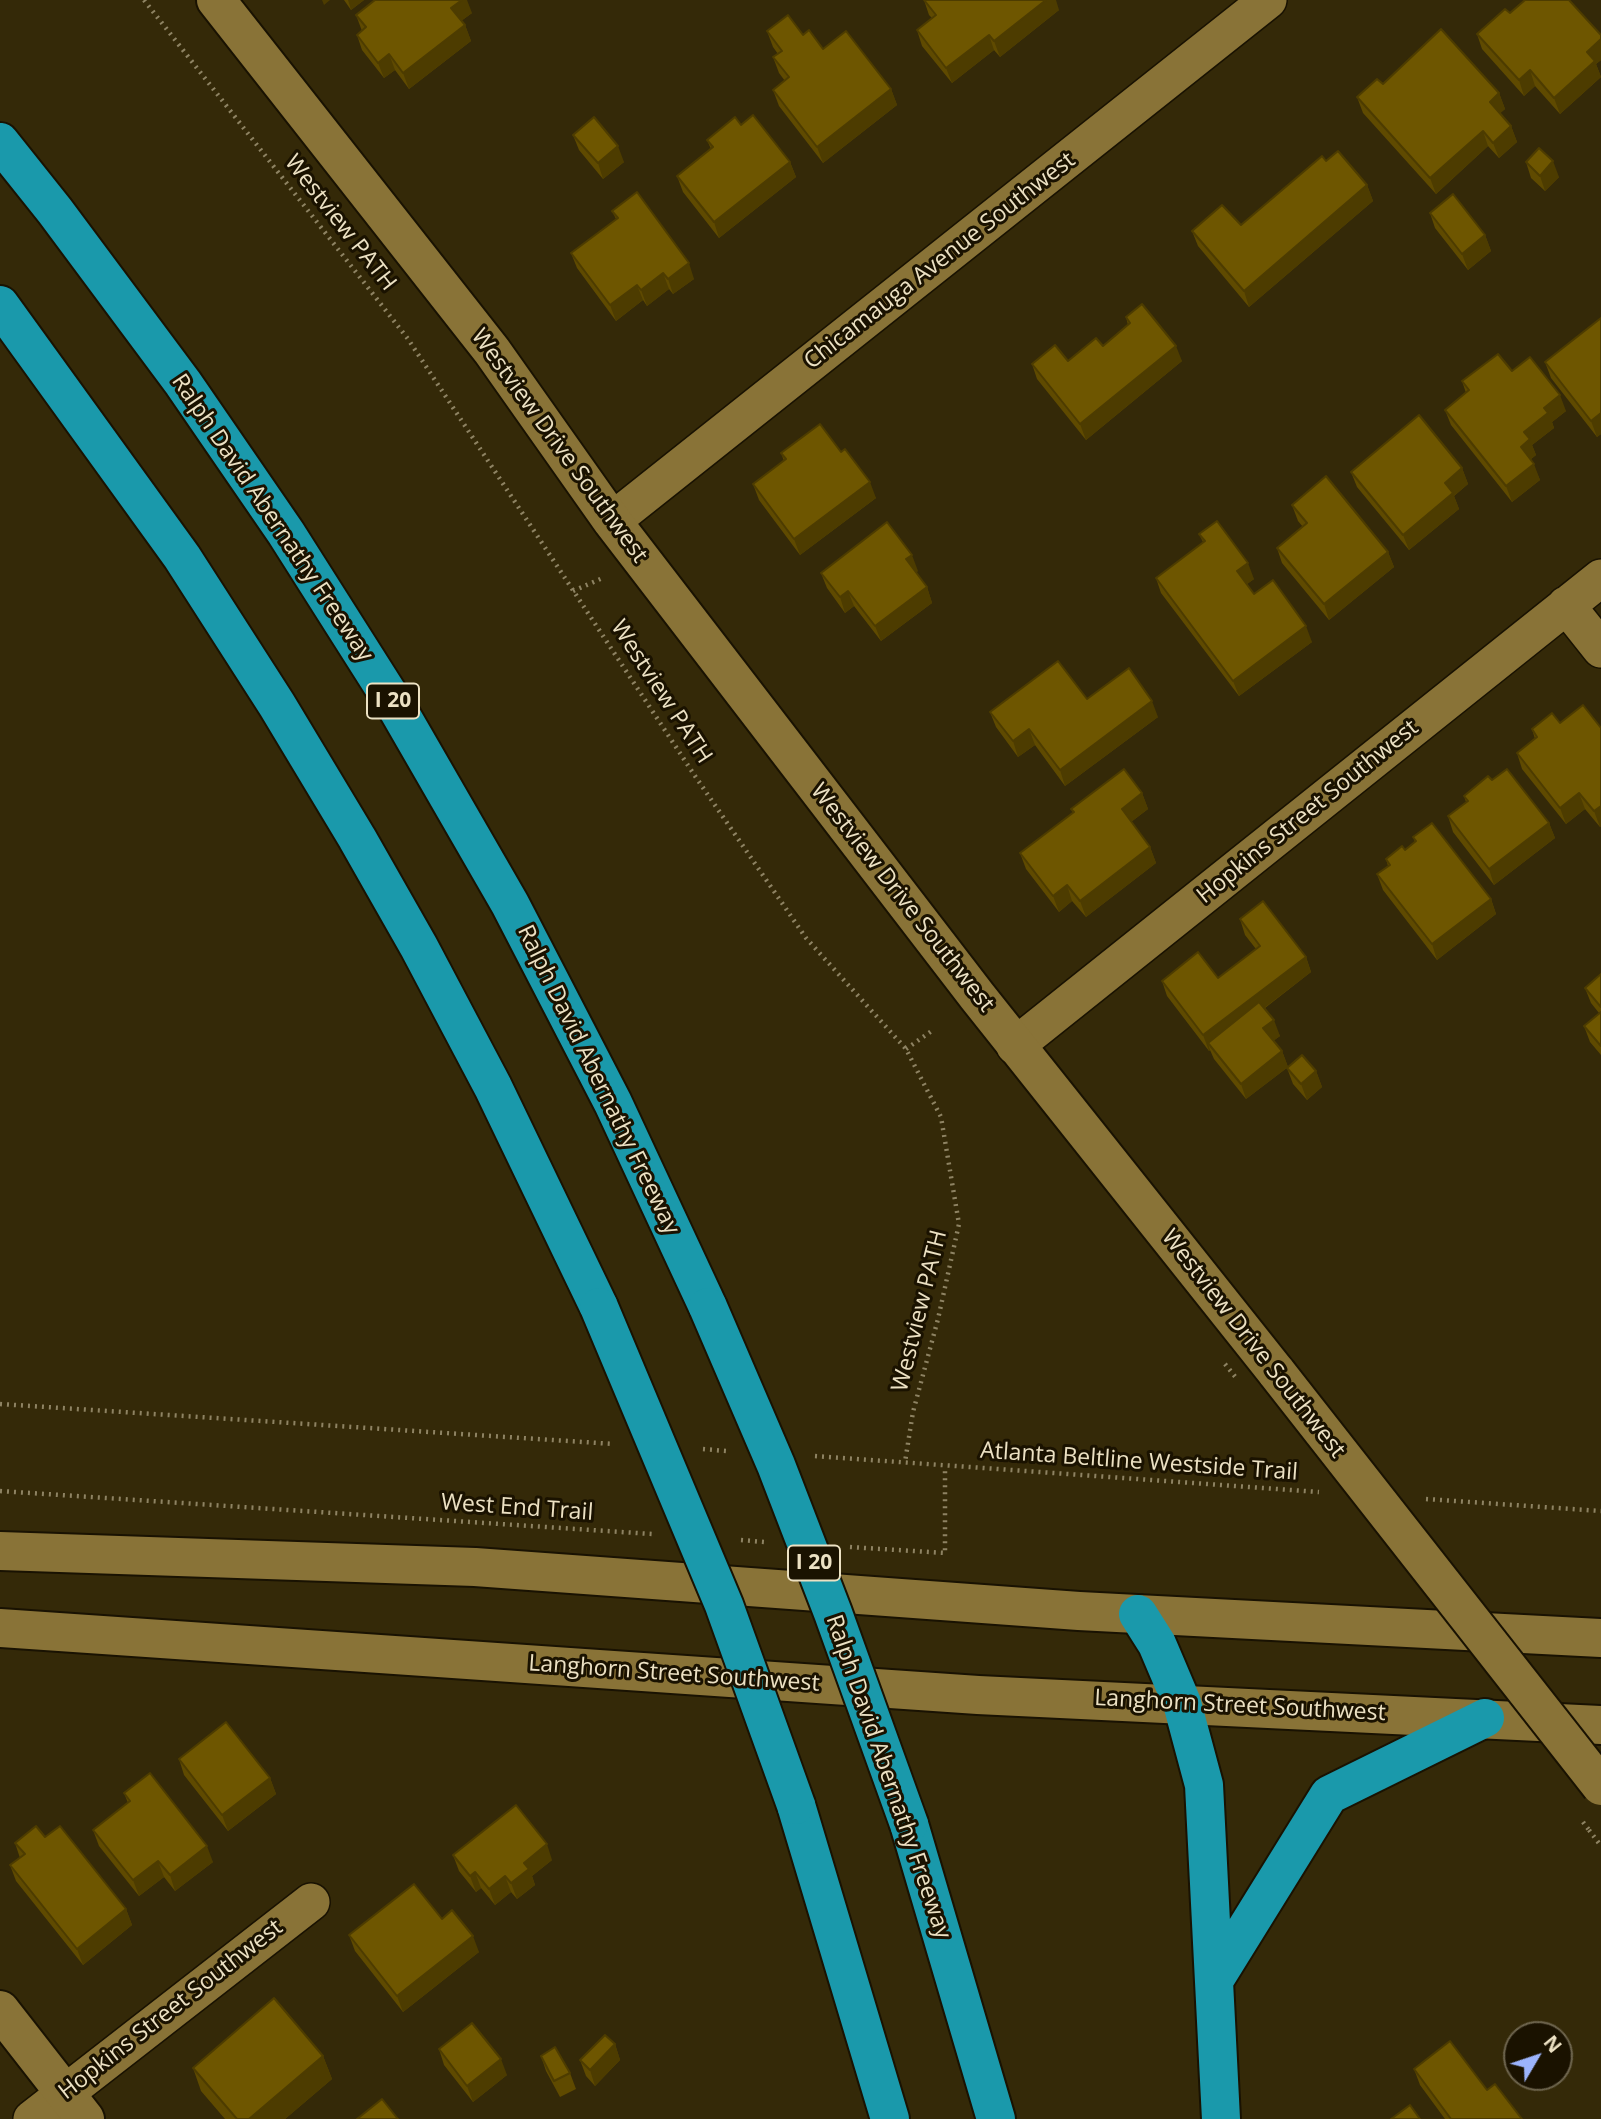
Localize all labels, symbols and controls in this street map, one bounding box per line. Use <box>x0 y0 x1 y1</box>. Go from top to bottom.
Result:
street label: Chicamauga Avenue Southwest <box>799 147 1081 375</box>
street label: Westview PATH <box>278 149 402 297</box>
street label: Westview Drive Southwest <box>465 324 653 568</box>
street label: Ralph David Abernathy Freeway <box>165 369 379 667</box>
street label: Westview PATH <box>604 615 718 769</box>
road number: I 20 <box>367 684 419 718</box>
street label: Hopkins Street Southwest <box>1192 714 1424 910</box>
street label: Westview Drive Southwest <box>804 778 1000 1018</box>
street label: Ralph David Abernathy Freeway <box>511 921 685 1239</box>
street label: Westview Drive Southwest <box>1155 1224 1351 1464</box>
street label: Westview PATH <box>887 1227 953 1395</box>
street label: Atlanta Beltline Westside Trail <box>979 1437 1299 1487</box>
street label: West End Trail <box>440 1489 594 1527</box>
road number: I 20 <box>788 1546 840 1580</box>
street label: Ralph David Abernathy Freeway <box>820 1611 956 1943</box>
street label: Langhorn Street Southwest <box>528 1650 820 1698</box>
street label: Langhorn Street Southwest <box>1094 1685 1386 1727</box>
street label: Hopkins Street Southwest <box>53 1914 289 2106</box>
north arrow <box>1503 2021 1573 2091</box>
text: N <box>1538 2030 1568 2058</box>

